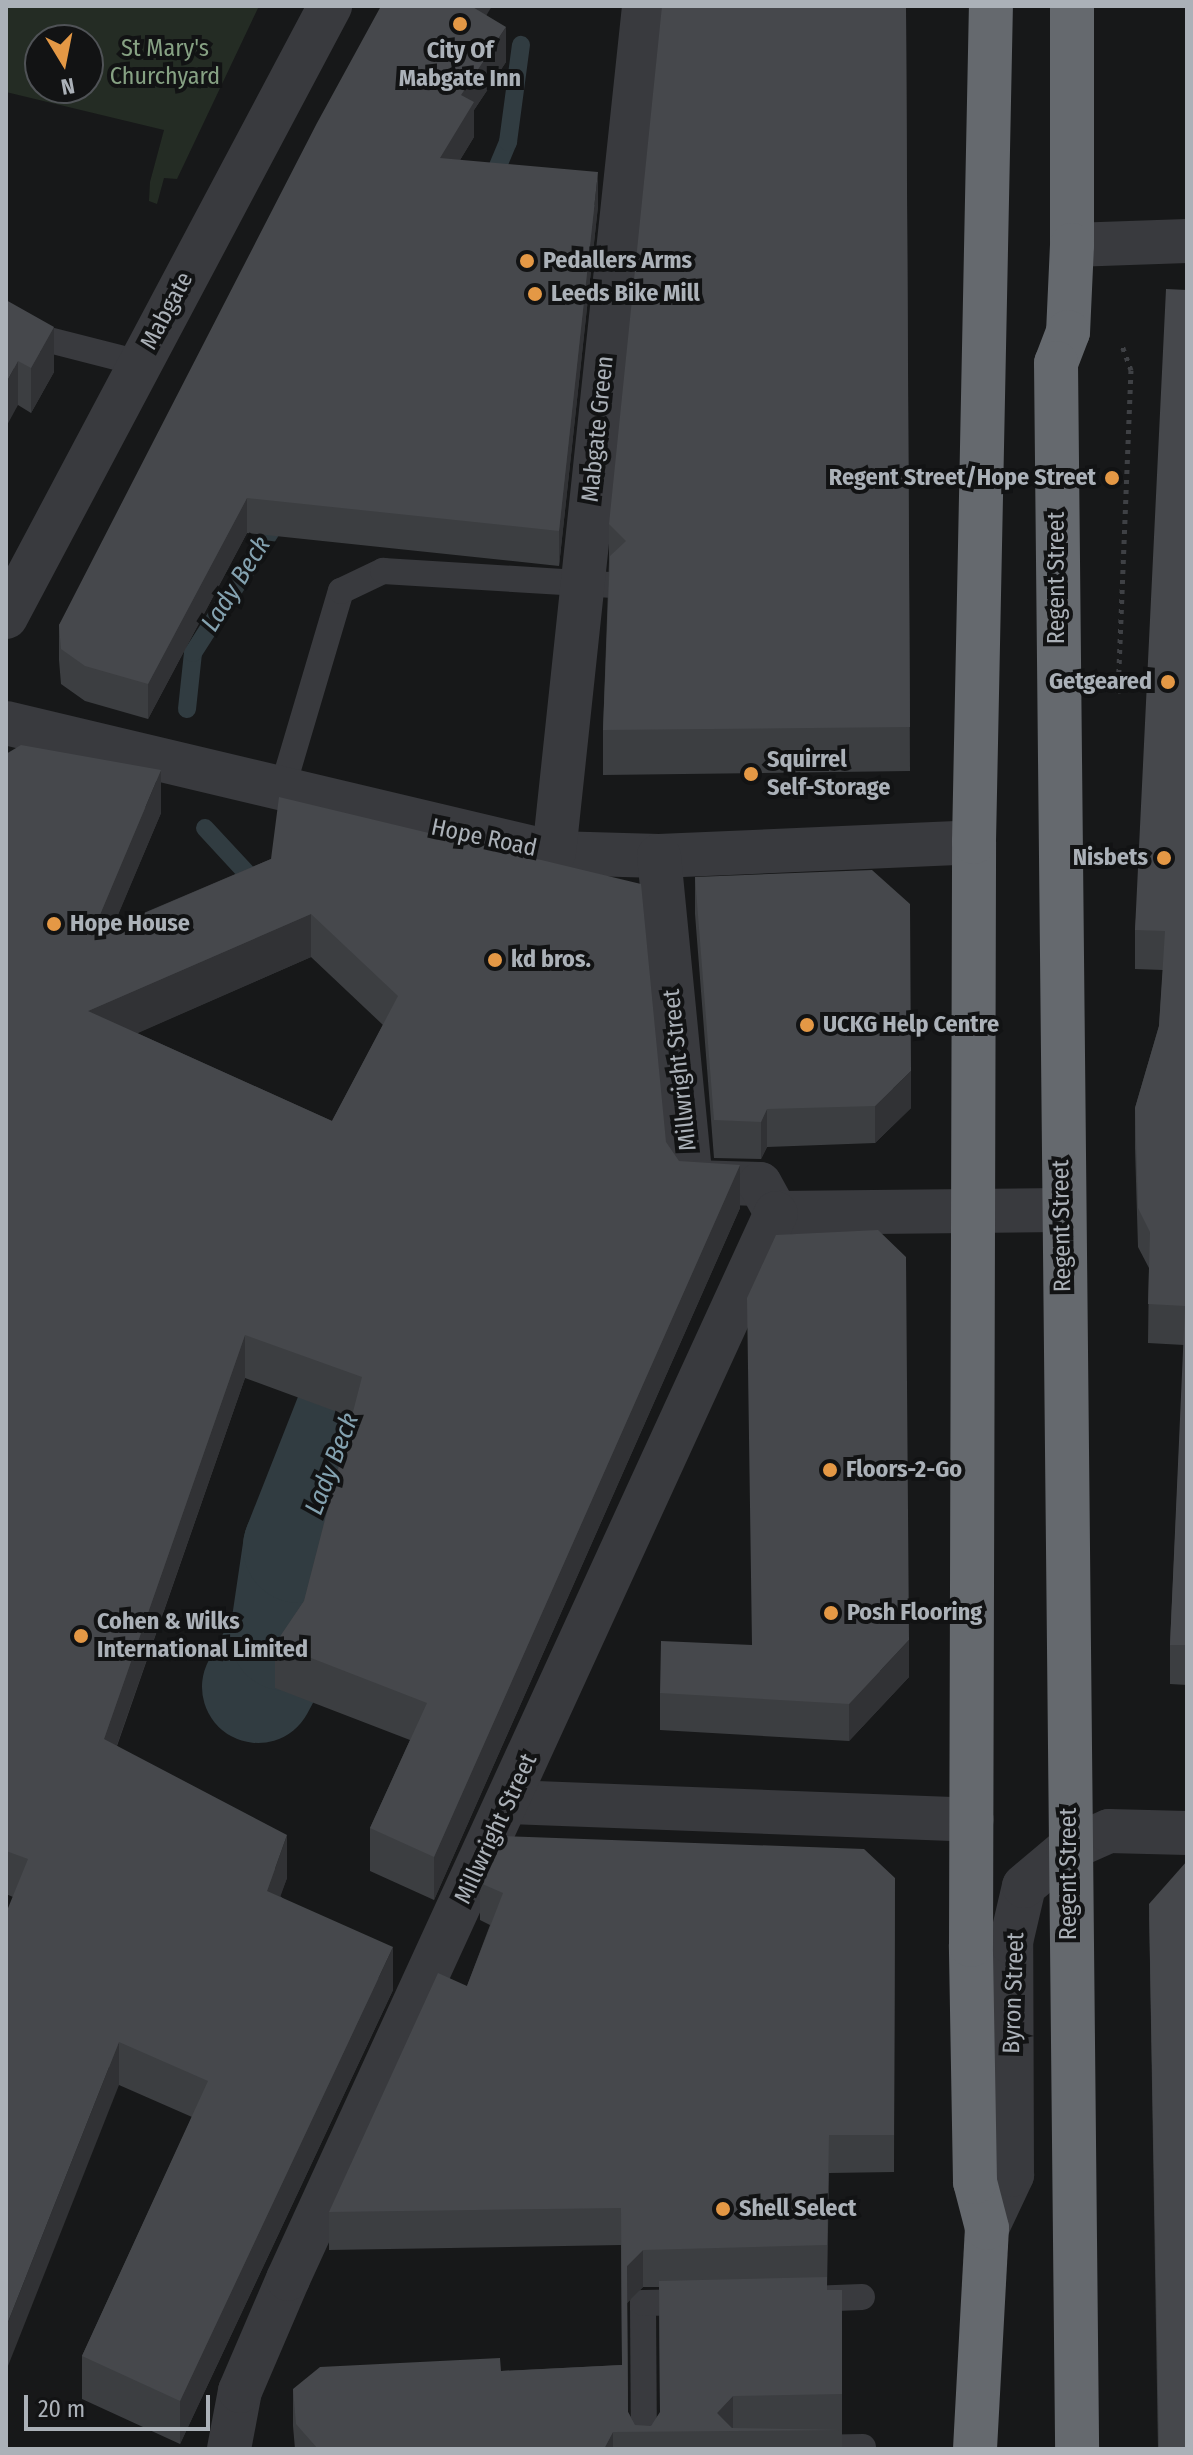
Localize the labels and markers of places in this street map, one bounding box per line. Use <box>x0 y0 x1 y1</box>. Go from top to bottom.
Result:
marker: City Of Mabgate Inn <box>451 15 469 33</box>
place label: City Of Mabgate Inn <box>399 37 521 93</box>
place label: Pedallers Arms <box>543 247 692 275</box>
marker: Pedallers Arms <box>518 252 536 270</box>
place label: Leeds Bike Mill <box>551 280 700 308</box>
marker: Leeds Bike Mill <box>526 285 544 303</box>
place label: Regent Street/Hope Street <box>829 464 1096 492</box>
marker: Regent Street/Hope Street <box>1103 469 1121 487</box>
place label: Getgeared <box>1049 668 1152 696</box>
marker: Getgeared <box>1159 673 1177 691</box>
place label: Squirrel Self-Storage <box>767 746 890 802</box>
marker: Squirrel Self-Storage <box>742 765 760 783</box>
place label: Nisbets <box>1073 844 1148 872</box>
marker: Nisbets <box>1155 849 1173 867</box>
place label: Hope House <box>70 910 190 938</box>
marker: Hope House <box>45 915 63 933</box>
place label: kd bros. <box>511 946 591 974</box>
marker: kd bros. <box>486 951 504 969</box>
place label: UCKG Help Centre <box>823 1011 999 1039</box>
marker: UCKG Help Centre <box>798 1016 816 1034</box>
place label: Floors-2-Go <box>846 1456 962 1484</box>
marker: Floors-2-Go <box>821 1461 839 1479</box>
place label: Posh Flooring <box>847 1599 982 1627</box>
marker: Posh Flooring <box>822 1604 840 1622</box>
place label: Cohen & Wilks International Limited <box>97 1608 308 1664</box>
marker: Cohen & Wilks International Limited <box>72 1627 90 1645</box>
place label: Shell Select <box>739 2195 856 2223</box>
marker: Shell Select <box>714 2200 732 2218</box>

